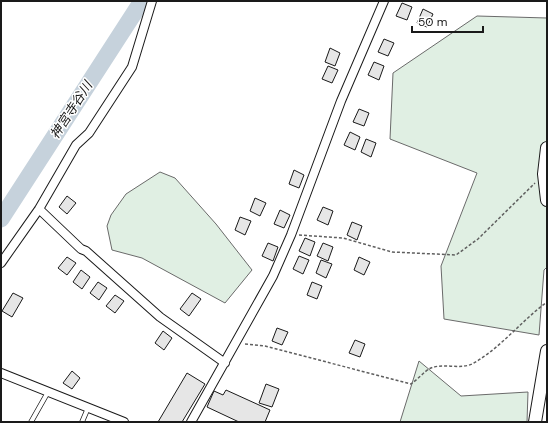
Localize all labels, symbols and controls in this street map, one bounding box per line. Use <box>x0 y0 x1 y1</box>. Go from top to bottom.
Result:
scale bar <box>412 8 483 34</box>
text: 50 m <box>418 14 447 30</box>
water label: 神宮寺谷川 <box>46 76 97 142</box>

